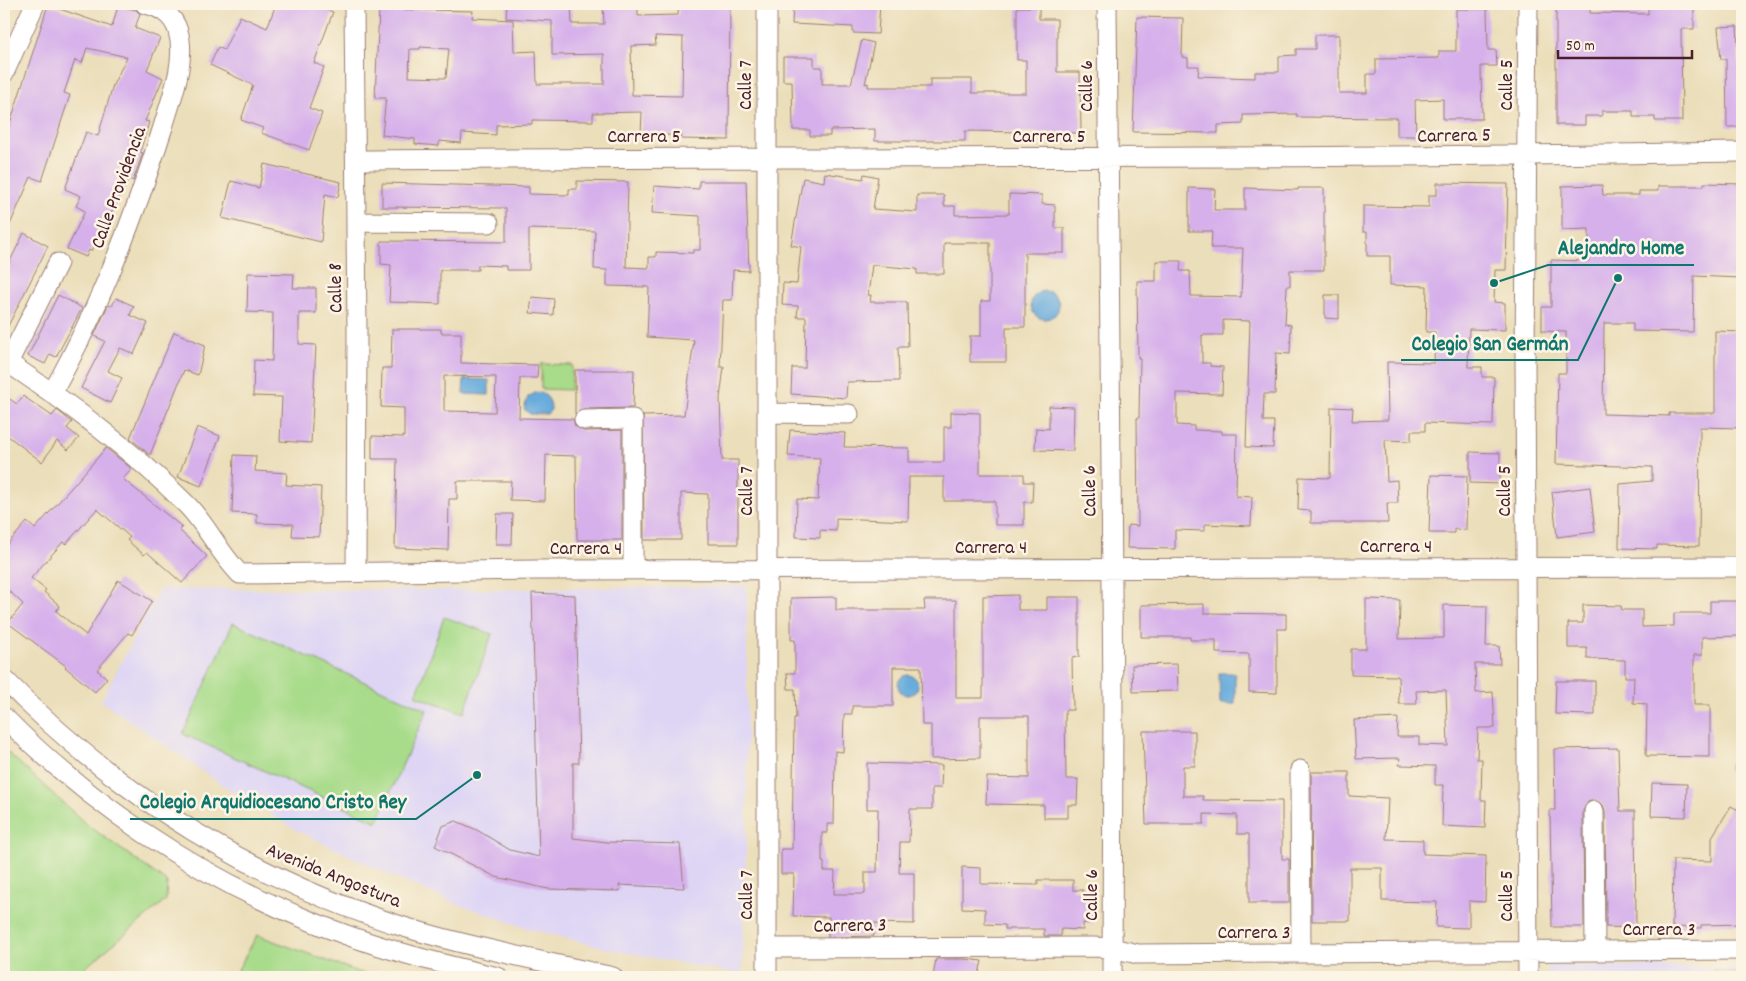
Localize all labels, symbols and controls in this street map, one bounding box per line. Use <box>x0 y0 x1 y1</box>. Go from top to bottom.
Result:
scale bar <box>1558 28 1692 60</box>
text: 50 m <box>1566 36 1595 58</box>
street label: Calle 5 <box>1494 59 1522 111</box>
street label: Calle 7 <box>733 60 761 110</box>
street label: Calle 6 <box>1074 60 1102 112</box>
street label: Calle Providencia <box>85 122 155 253</box>
street label: Carrera 5 <box>1417 122 1491 152</box>
street label: Carrera 5 <box>607 124 681 152</box>
street label: Carrera 5 <box>1012 124 1086 152</box>
callout: Alejandro Home <box>1548 229 1694 265</box>
text: Alejandro Home <box>1558 235 1684 265</box>
street label: Calle 8 <box>323 263 351 313</box>
callout: Colegio San Germán <box>1401 324 1578 360</box>
text: Colegio San Germán <box>1411 331 1569 361</box>
street label: Calle 6 <box>1077 465 1105 517</box>
street label: Calle 5 <box>1492 465 1520 517</box>
street label: Calle 7 <box>734 466 762 516</box>
street label: Carrera 4 <box>1360 534 1432 562</box>
street label: Carrera 4 <box>955 535 1027 563</box>
street label: Carrera 4 <box>550 536 622 564</box>
callout: Colegio Arquidiocesano Cristo Rey <box>130 783 416 819</box>
text: Colegio Arquidiocesano Cristo Rey <box>140 789 408 819</box>
street label: Avenida Angostura <box>261 837 405 917</box>
street label: Calle 6 <box>1079 869 1107 921</box>
street label: Calle 7 <box>734 870 762 920</box>
street label: Calle 5 <box>1494 870 1522 922</box>
street label: Carrera 3 <box>813 912 887 942</box>
street label: Carrera 3 <box>1622 917 1696 945</box>
street label: Carrera 3 <box>1217 920 1291 948</box>

